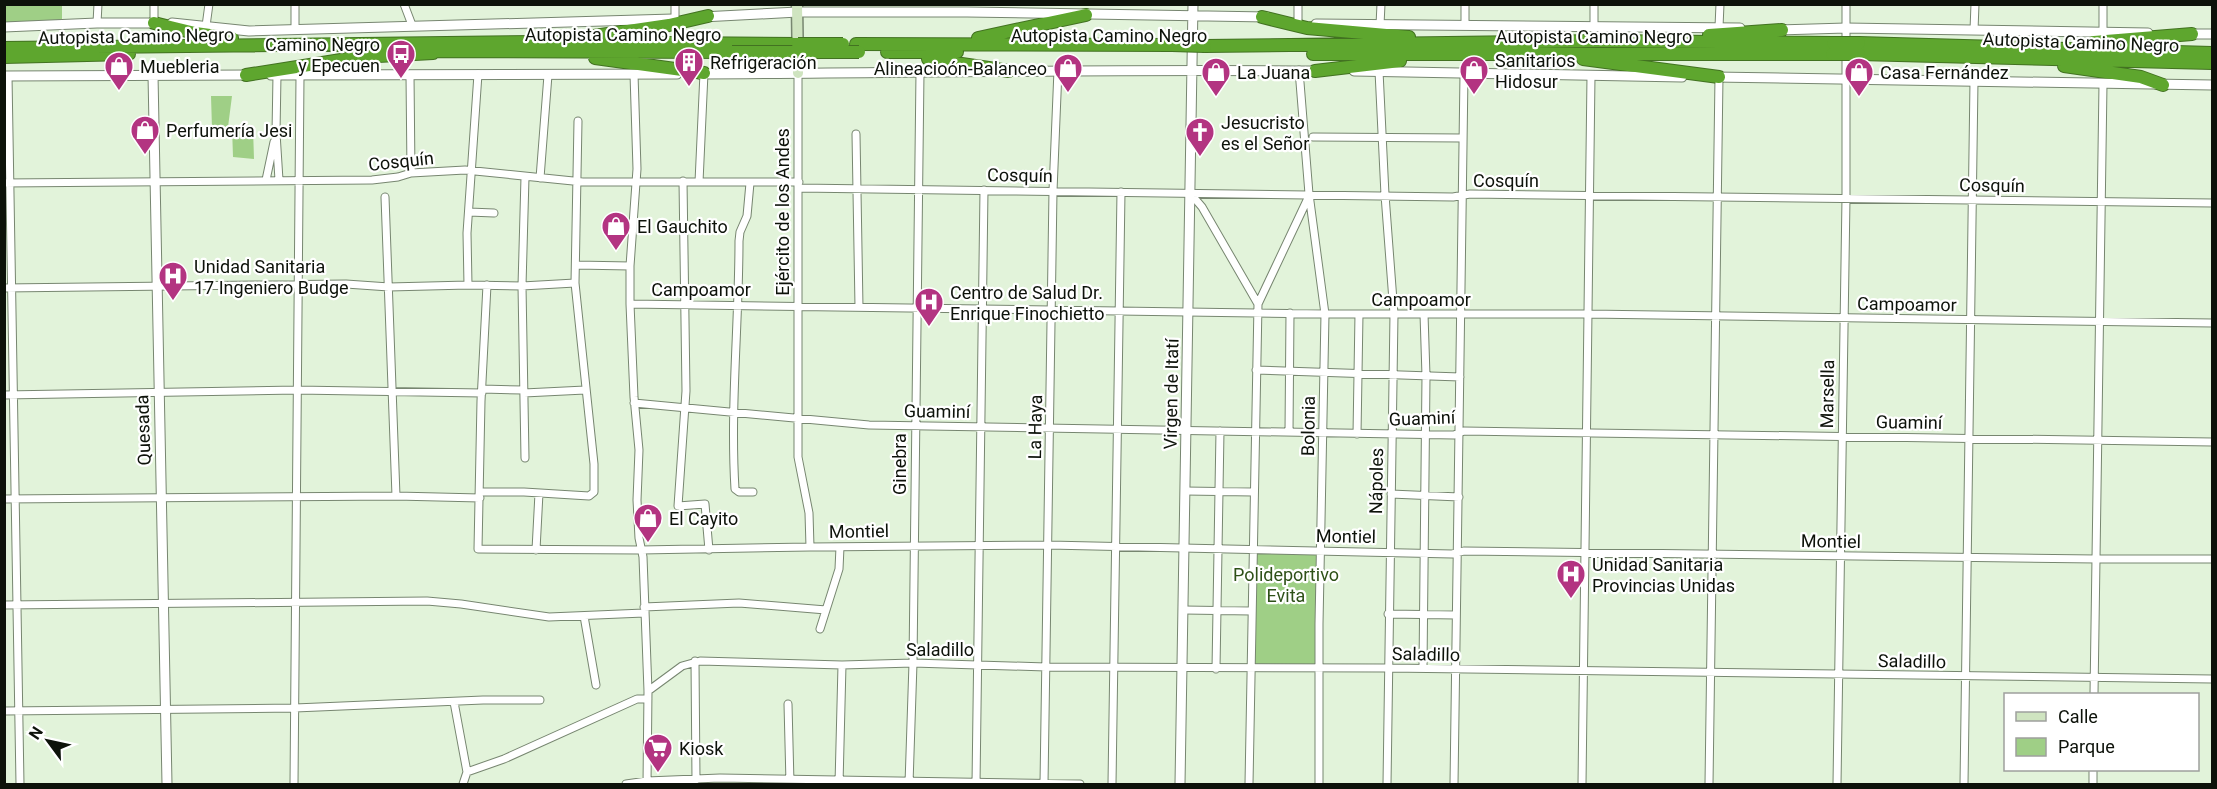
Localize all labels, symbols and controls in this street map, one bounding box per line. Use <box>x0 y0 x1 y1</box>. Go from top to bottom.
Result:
street label: Autopista Camino Negro <box>38 24 234 48</box>
street label: Autopista Camino Negro <box>525 24 721 45</box>
street label: Autopista Camino Negro <box>1011 25 1207 46</box>
street label: Autopista Camino Negro <box>1496 26 1692 47</box>
street label: Autopista Camino Negro <box>1982 28 2180 56</box>
place label: Camino Negro y Epecuen <box>265 34 380 76</box>
bus stop icon: Camino Negro y Epecuen <box>385 38 417 80</box>
building icon: Refrigeración <box>673 46 705 88</box>
shop icon: Muebleria <box>103 50 135 92</box>
place label: Sanitarios Hidosur <box>1495 50 1576 92</box>
place label: Refrigeración <box>710 52 817 73</box>
shop icon: Alineacioón-Balanceo <box>1052 52 1084 94</box>
shop icon: Sanitarios Hidosur <box>1458 54 1490 96</box>
place label: Muebleria <box>140 56 219 77</box>
shop icon: La Juana <box>1200 56 1232 98</box>
shop icon: Casa Fernández <box>1843 56 1875 98</box>
place label: Alineacioón-Balanceo <box>874 58 1047 79</box>
place label: La Juana <box>1237 62 1310 83</box>
place label: Casa Fernández <box>1880 62 2009 83</box>
place label: Jesucristo es el Señor <box>1221 112 1309 154</box>
shop icon: Perfumería Jesi <box>129 114 161 156</box>
church icon: Jesucristo es el Señor <box>1184 116 1216 158</box>
place label: Perfumería Jesi <box>166 120 292 141</box>
street label: Ejército de los Andes <box>772 128 793 296</box>
street label: Cosquín <box>367 147 435 175</box>
street label: Cosquín <box>987 164 1053 186</box>
street label: Cosquín <box>1473 170 1539 191</box>
street label: Cosquín <box>1959 174 2025 196</box>
shop icon: El Gauchito <box>600 210 632 252</box>
place label: El Gauchito <box>637 216 728 237</box>
place label: Unidad Sanitaria 17 Ingeniero Budge <box>194 256 349 298</box>
hospital icon: Unidad Sanitaria 17 Ingeniero Budge <box>157 260 189 302</box>
street label: Campoamor <box>651 279 751 300</box>
place label: Centro de Salud Dr. Enrique Finochietto <box>950 282 1104 324</box>
hospital icon: Centro de Salud Dr. Enrique Finochietto <box>913 286 945 328</box>
street label: Campoamor <box>1371 289 1471 310</box>
street label: Campoamor <box>1857 293 1957 315</box>
street label: Virgen de Itatí <box>1160 338 1182 450</box>
street label: Marsella <box>1816 359 1838 429</box>
street label: Quesada <box>131 394 155 466</box>
street label: La Haya <box>1024 395 1046 459</box>
street label: Bolonia <box>1297 396 1319 456</box>
street label: Guaminí <box>904 400 971 422</box>
street label: Guaminí <box>1388 406 1456 430</box>
street label: Guaminí <box>1876 411 1943 433</box>
street label: Ginebra <box>889 433 910 495</box>
street label: Nápoles <box>1365 448 1387 514</box>
shop icon: El Cayito <box>632 502 664 544</box>
place label: El Cayito <box>669 508 738 529</box>
street label: Montiel <box>829 520 889 542</box>
street label: Montiel <box>1316 525 1376 547</box>
street label: Montiel <box>1801 530 1861 552</box>
place label: Unidad Sanitaria Provincias Unidas <box>1592 554 1735 596</box>
hospital icon: Unidad Sanitaria Provincias Unidas <box>1555 558 1587 600</box>
park label: Polideportivo Evita <box>1233 564 1339 606</box>
street label: Saladillo <box>906 639 974 660</box>
street label: Saladillo <box>1392 643 1460 665</box>
street label: Saladillo <box>1878 650 1946 672</box>
legend <box>2004 693 2199 771</box>
text: Calle <box>2058 706 2098 727</box>
north arrow <box>18 711 78 771</box>
text: N <box>25 723 47 743</box>
supermarket icon: Kiosk <box>642 732 674 774</box>
text: Parque <box>2058 736 2115 757</box>
place label: Kiosk <box>679 738 724 759</box>

